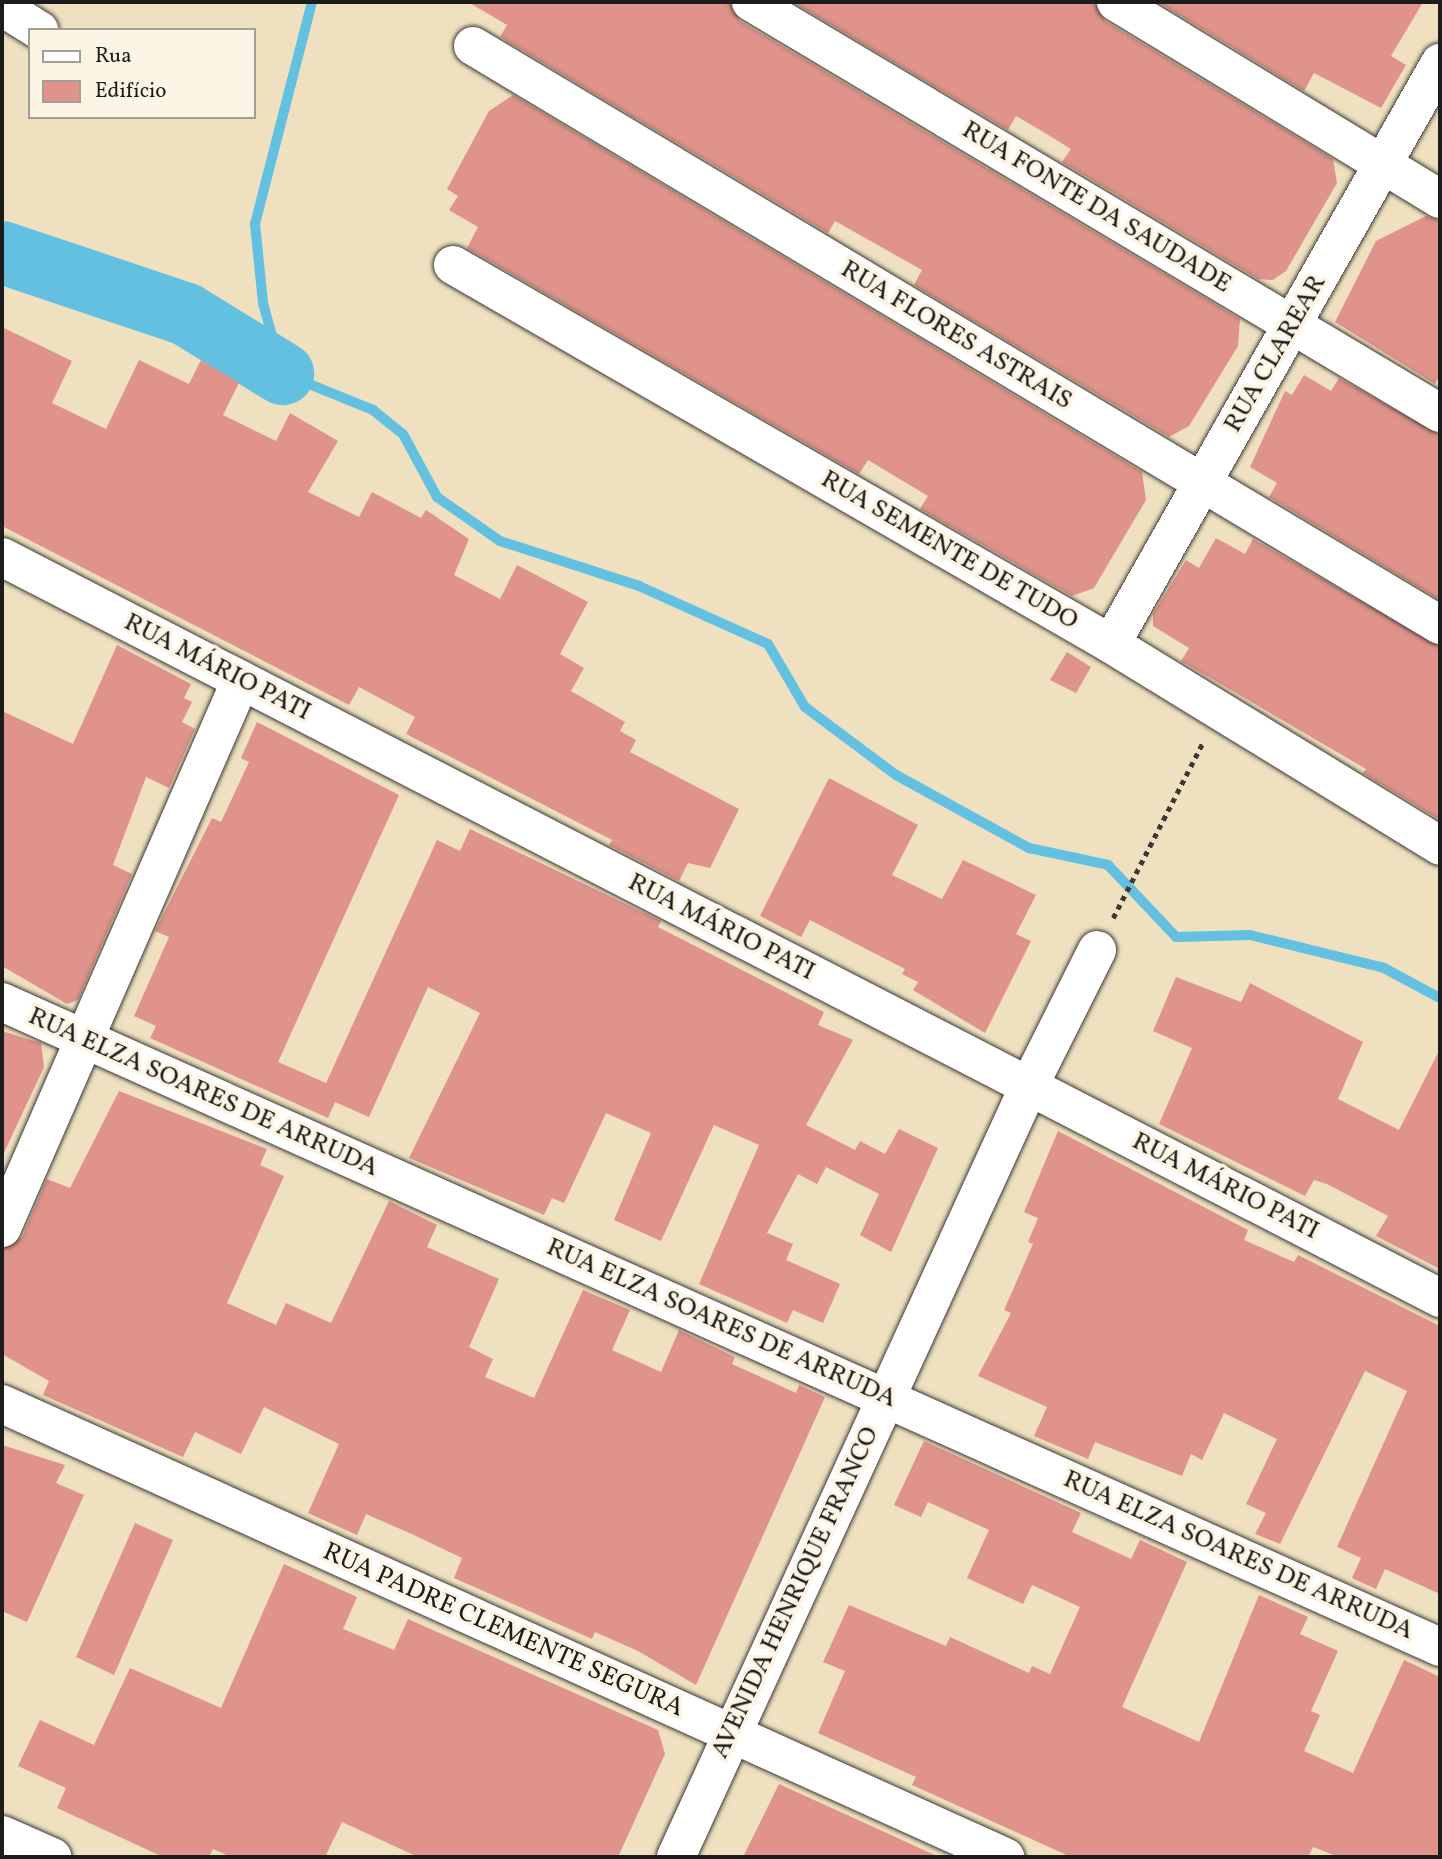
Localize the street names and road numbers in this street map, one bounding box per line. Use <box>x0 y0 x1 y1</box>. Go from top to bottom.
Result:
street label: RUA FONTE DA SAUDADE <box>956 115 1236 301</box>
street label: RUA FLORES ASTRAIS <box>835 254 1077 418</box>
street label: RUA CLAREAR <box>1218 270 1334 438</box>
street label: RUA SEMENTE DE TUDO <box>814 464 1084 638</box>
street label: RUA MÁRIO PATI <box>118 607 316 729</box>
street label: RUA MÁRIO PATI <box>622 867 820 989</box>
street label: RUA ELZA SOARES DE ARRUDA <box>23 1001 383 1185</box>
street label: RUA MÁRIO PATI <box>1126 1126 1324 1248</box>
street label: RUA ELZA SOARES DE ARRUDA <box>541 1232 901 1416</box>
street label: AVENIDA HENRIQUE FRANCO <box>705 1422 887 1764</box>
street label: RUA ELZA SOARES DE ARRUDA <box>1058 1464 1418 1648</box>
street label: RUA PADRE CLEMENTE SEGURA <box>318 1537 688 1725</box>

